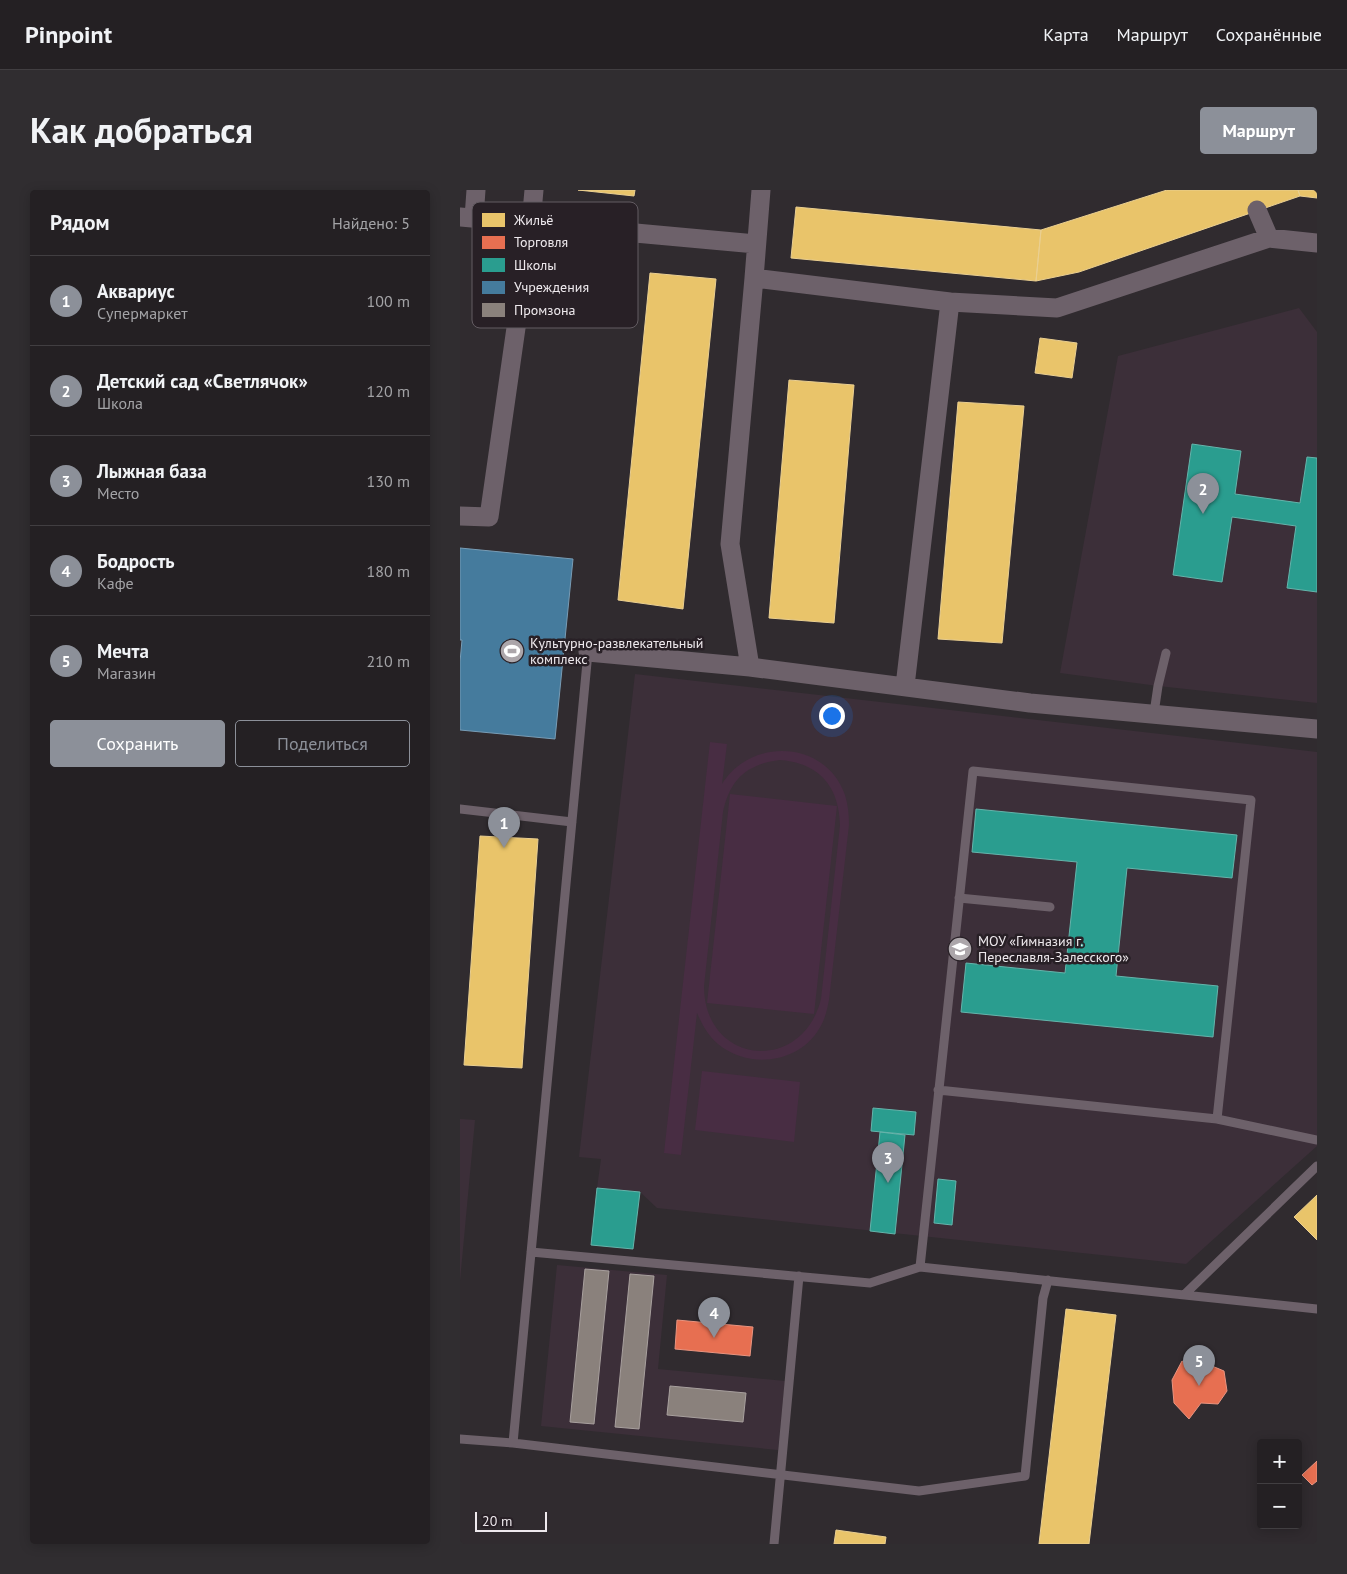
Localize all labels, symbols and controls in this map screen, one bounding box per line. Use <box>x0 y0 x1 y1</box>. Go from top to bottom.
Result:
text: Pinpoint <box>25 19 112 50</box>
text: Карта <box>1043 23 1089 46</box>
text: Маршрут <box>1117 23 1188 46</box>
text: Сохранённые <box>1216 23 1322 46</box>
text: Как добраться <box>30 107 253 153</box>
button: Маршрут <box>1200 107 1317 154</box>
legend <box>472 202 638 328</box>
text: Рядом <box>50 209 109 236</box>
text: Жильё <box>513 211 553 229</box>
text: Найдено: 5 <box>332 213 410 233</box>
text: Торговля <box>514 233 568 251</box>
text: Школы <box>514 256 557 274</box>
text: Учреждения <box>514 278 589 296</box>
text: Аквариус <box>97 279 175 303</box>
text: 1 <box>61 291 71 311</box>
text: 100 m <box>367 291 410 311</box>
text: Промзона <box>514 301 576 319</box>
text: Супермаркет <box>97 303 188 323</box>
text: Детский сад «Светлячок» <box>97 369 308 393</box>
text: 2 <box>61 381 71 401</box>
text: 120 m <box>367 381 410 401</box>
text: Школа <box>97 393 143 413</box>
text: Лыжная база <box>97 459 207 483</box>
text: 3 <box>61 471 71 491</box>
text: 130 m <box>367 471 410 491</box>
pin: 2 <box>1187 473 1219 514</box>
text: Место <box>97 483 139 503</box>
text: Бодрость <box>97 549 175 573</box>
text: 4 <box>61 561 71 581</box>
text: 180 m <box>367 561 410 581</box>
text: Кафе <box>97 573 134 593</box>
place label: Культурно-развлекательный комплекс <box>530 634 703 668</box>
sports icon: Культурно-развлекательный комплекс <box>499 638 525 664</box>
text: Мечта <box>97 639 149 663</box>
text: 5 <box>61 651 71 671</box>
text: 210 m <box>367 651 410 671</box>
text: Магазин <box>97 663 156 683</box>
your location <box>819 703 845 729</box>
button: Сохранить <box>50 720 225 767</box>
button: Поделиться <box>235 720 410 767</box>
pin: 1 <box>488 807 520 848</box>
place label: МОУ «Гимназия г. Переславля-Залесского» <box>978 932 1129 966</box>
school or university icon: МОУ «Гимназия г. Переславля-Залесского» <box>947 936 973 962</box>
pin: 3 <box>872 1142 904 1183</box>
pin: 4 <box>698 1297 730 1338</box>
pin: 5 <box>1183 1345 1215 1386</box>
map controls <box>1257 1439 1302 1529</box>
button: + <box>1257 1439 1302 1484</box>
button: − <box>1257 1484 1302 1529</box>
scale bar <box>475 1509 548 1532</box>
text: 20 m <box>482 1512 512 1530</box>

